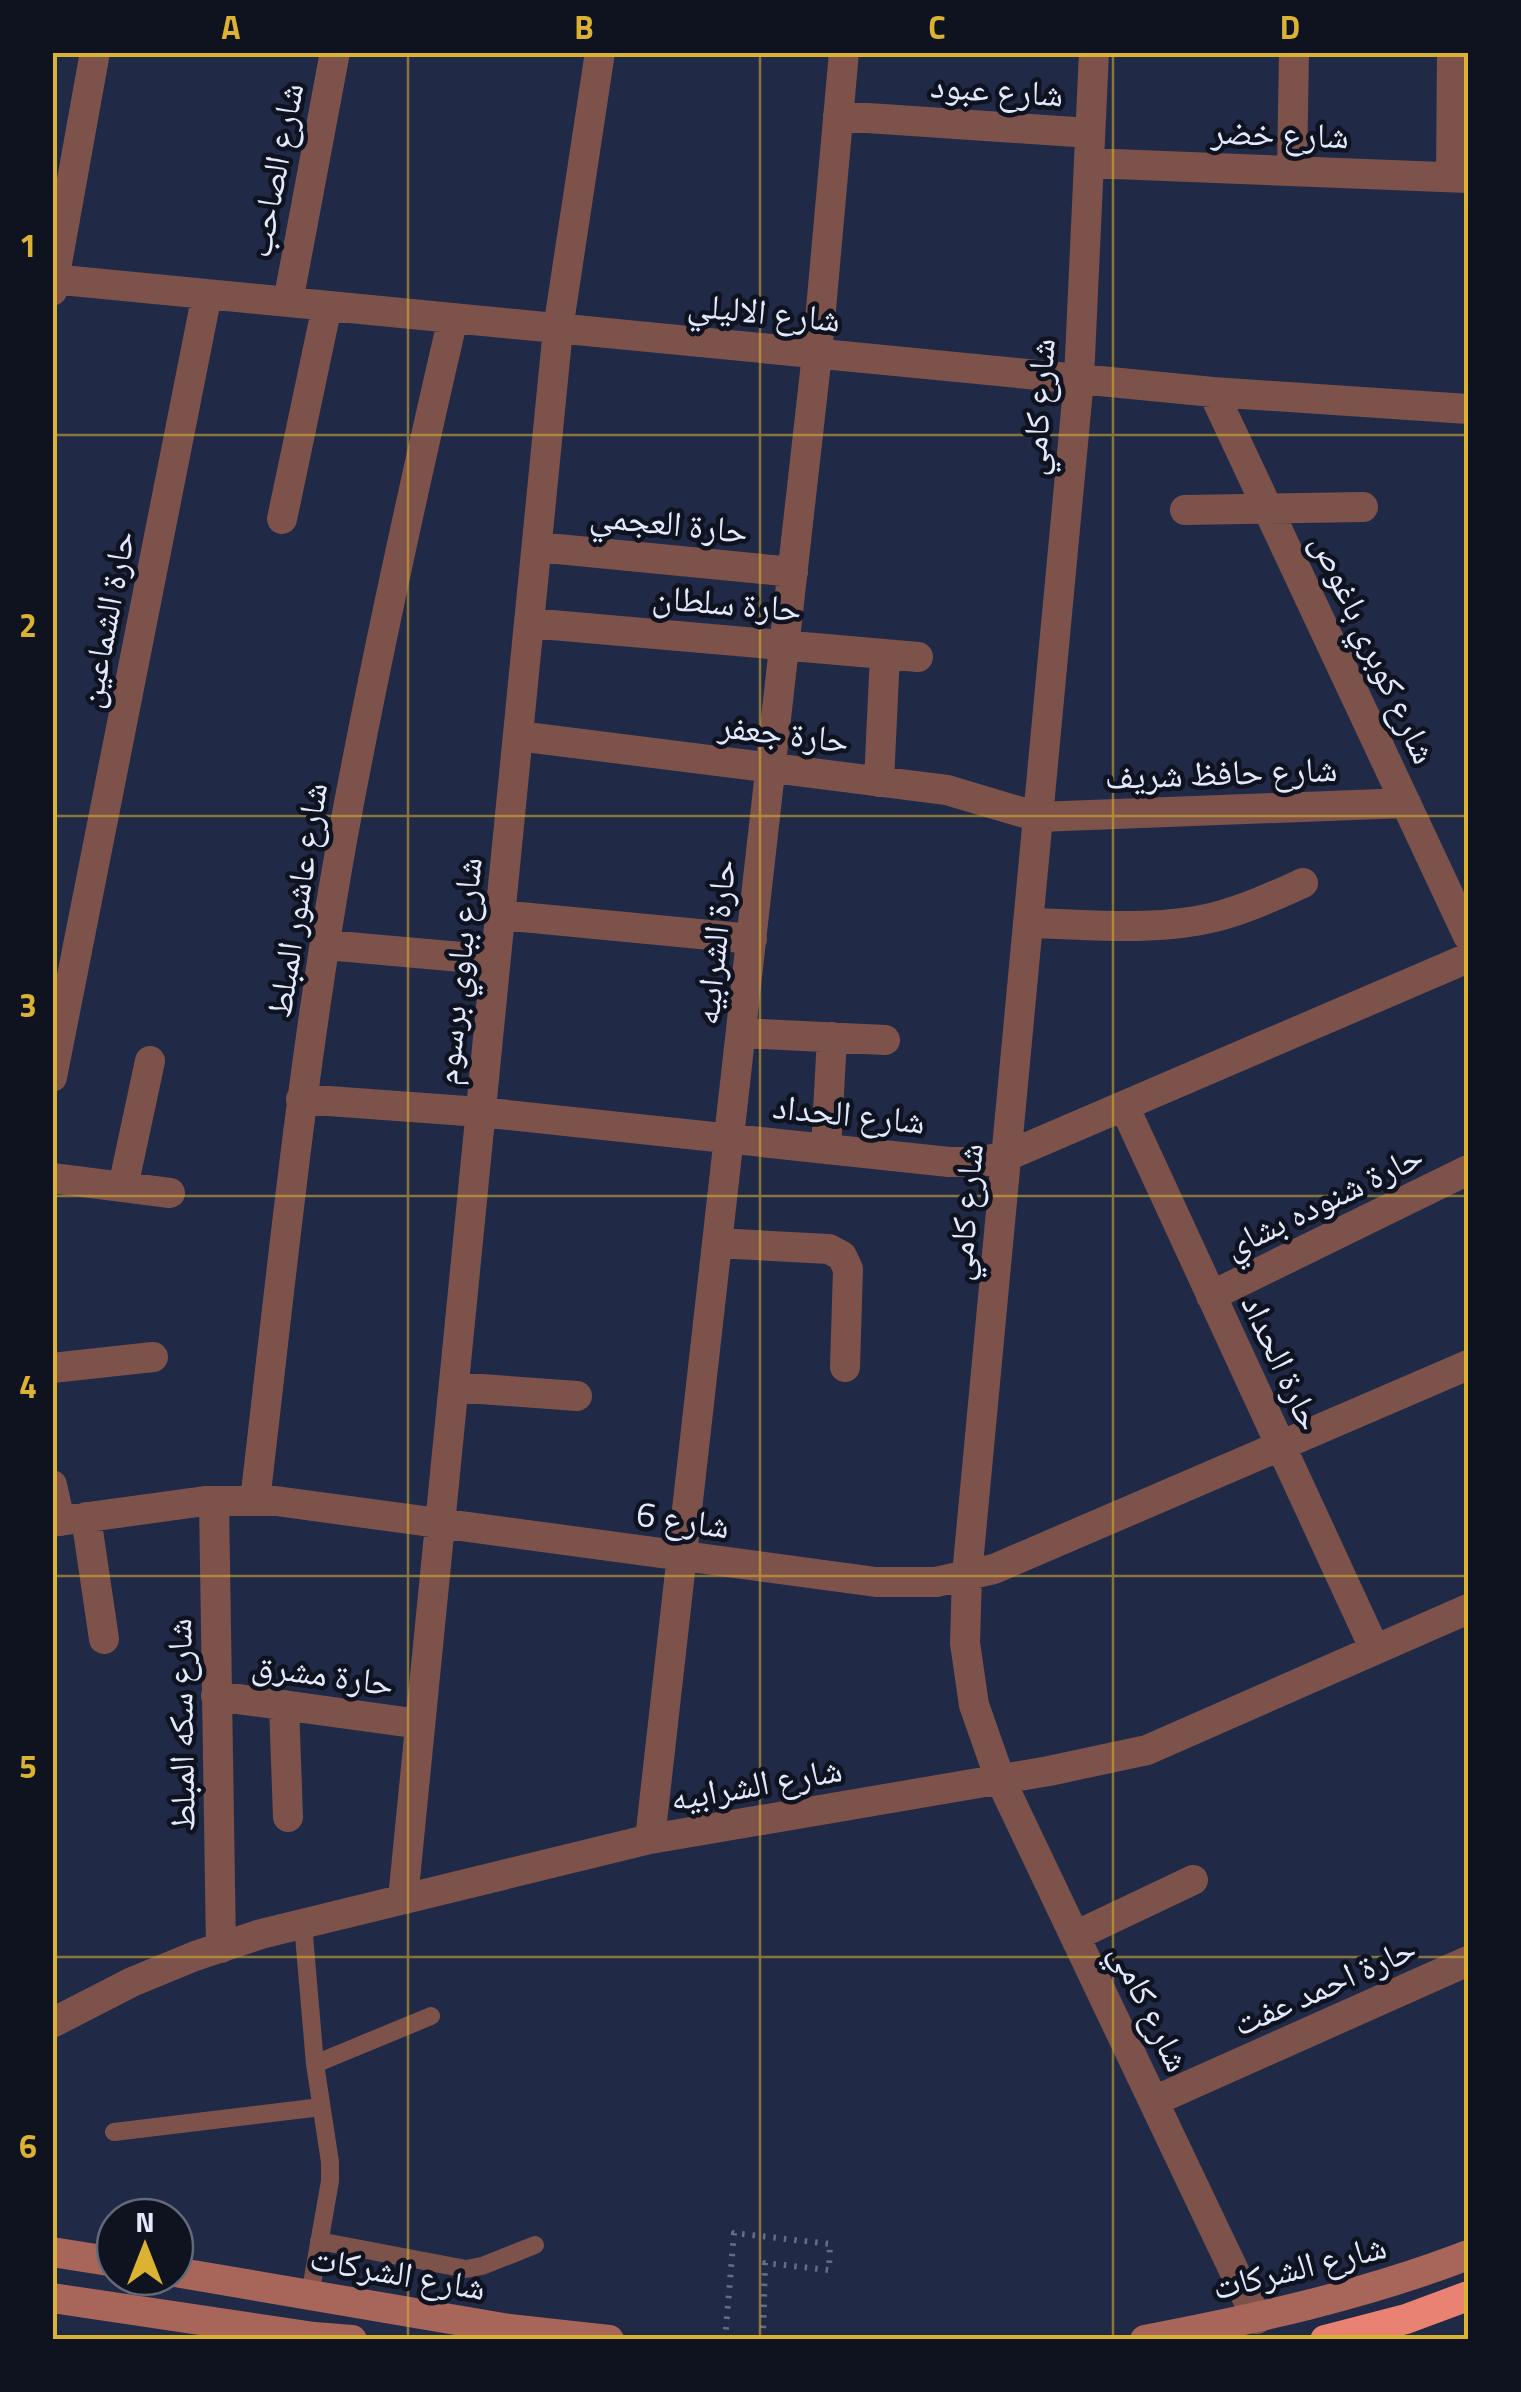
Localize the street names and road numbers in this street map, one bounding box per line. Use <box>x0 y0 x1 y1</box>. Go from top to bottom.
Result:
street label: شارع عبود <box>929 57 1065 121</box>
street label: شارع الصاحب <box>231 78 317 262</box>
street label: شارع خضر <box>1209 104 1350 162</box>
street label: شارع الاليلي <box>685 276 843 348</box>
street label: شارع كامي <box>1005 336 1071 478</box>
street label: حارة العجمي <box>587 487 751 559</box>
street label: شارع كوبري باغوص <box>1296 524 1452 773</box>
street label: حارة الشماعين <box>61 526 149 712</box>
street label: حارة سلطان <box>650 569 804 635</box>
street label: حارة جعفر <box>715 697 852 767</box>
street label: شارع حافظ شريف <box>1104 741 1338 803</box>
street label: شارع عاشور المبلط <box>251 778 341 1022</box>
street label: شارع بباوي برسوم <box>418 854 498 1088</box>
street label: حارة الشرابيه <box>678 857 750 1027</box>
street label: شارع الحداد <box>770 1078 928 1148</box>
street label: حارة شنوده بشاي <box>1214 1128 1433 1273</box>
street label: شارع كامي <box>931 1141 999 1283</box>
street label: حارة الحداد <box>1228 1285 1338 1439</box>
street label: شارع 6 <box>633 1486 733 1552</box>
street label: شارع سكه المبلط <box>151 1618 209 1832</box>
street label: حارة مشرق <box>249 1636 397 1710</box>
street label: شارع الشرابيه <box>666 1741 846 1825</box>
street label: حارة احمد عفت <box>1224 1921 1424 2049</box>
street label: شارع كامي <box>1095 1933 1205 2082</box>
street label: شارع الشركات <box>1206 2218 1392 2314</box>
street label: شارع الشركات <box>306 2230 490 2314</box>

